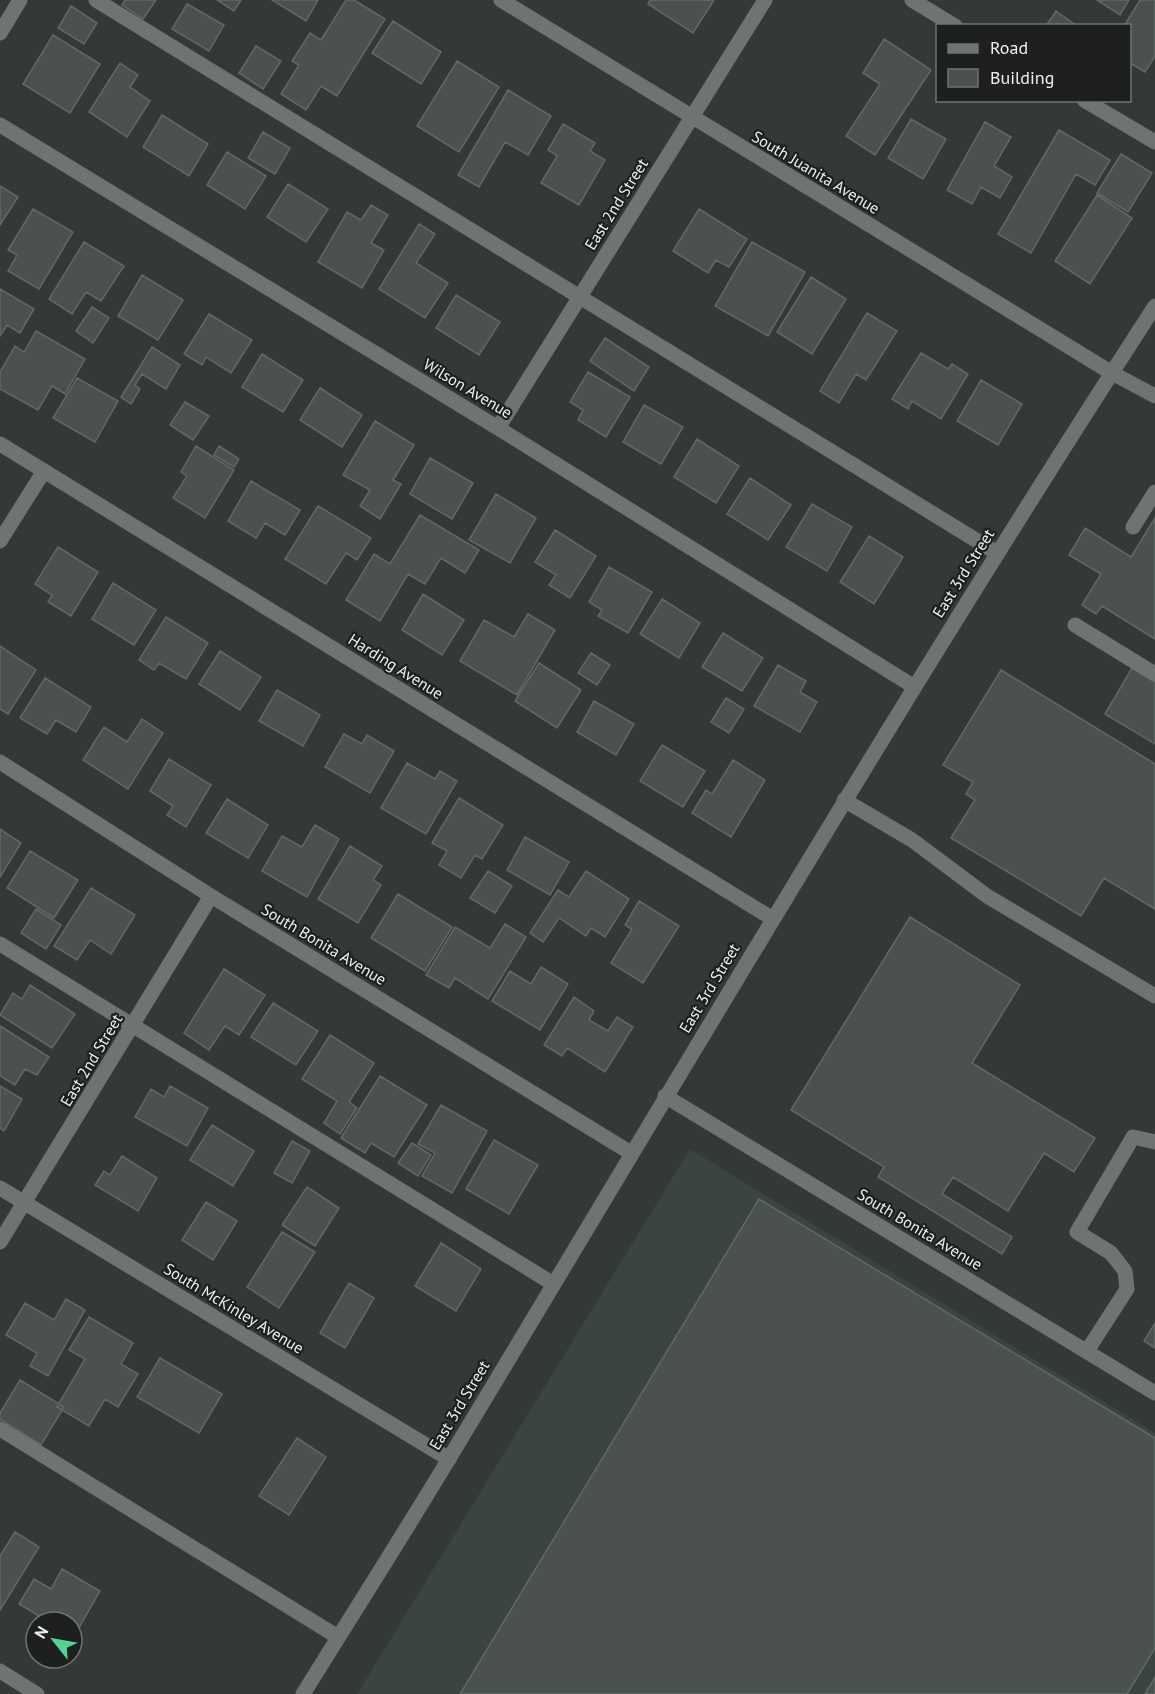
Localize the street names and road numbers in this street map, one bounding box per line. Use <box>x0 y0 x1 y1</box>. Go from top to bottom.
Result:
street label: South Juanita Avenue <box>748 126 884 218</box>
street label: East 2nd Street <box>580 154 652 253</box>
street label: Wilson Avenue <box>420 354 516 422</box>
street label: East 3rd Street <box>928 524 999 621</box>
street label: Harding Avenue <box>345 629 447 703</box>
street label: South Bonita Avenue <box>258 899 390 989</box>
street label: East 3rd Street <box>674 939 744 1036</box>
street label: East 2nd Street <box>56 1010 127 1110</box>
street label: South Bonita Avenue <box>854 1184 986 1274</box>
street label: South McKinley Avenue <box>160 1258 308 1358</box>
street label: East 3rd Street <box>424 1356 494 1453</box>

